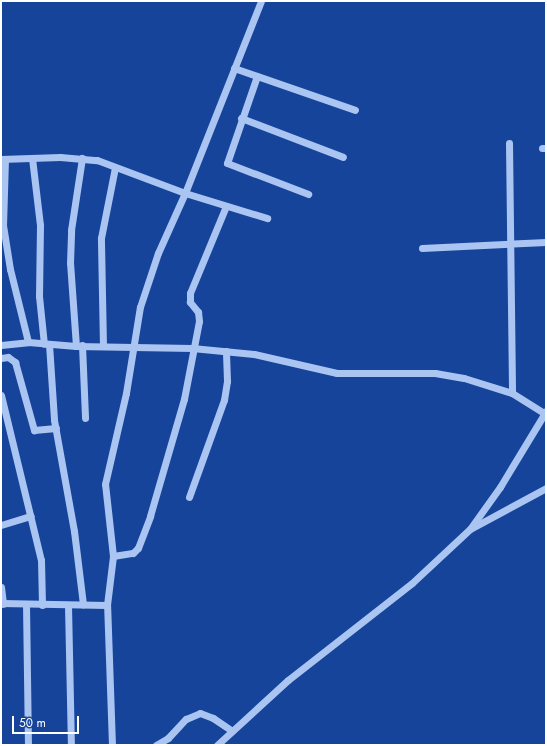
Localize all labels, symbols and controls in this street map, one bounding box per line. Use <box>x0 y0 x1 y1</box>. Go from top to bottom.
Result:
scale bar <box>14 708 81 734</box>
text: 50 m <box>19 714 46 732</box>

